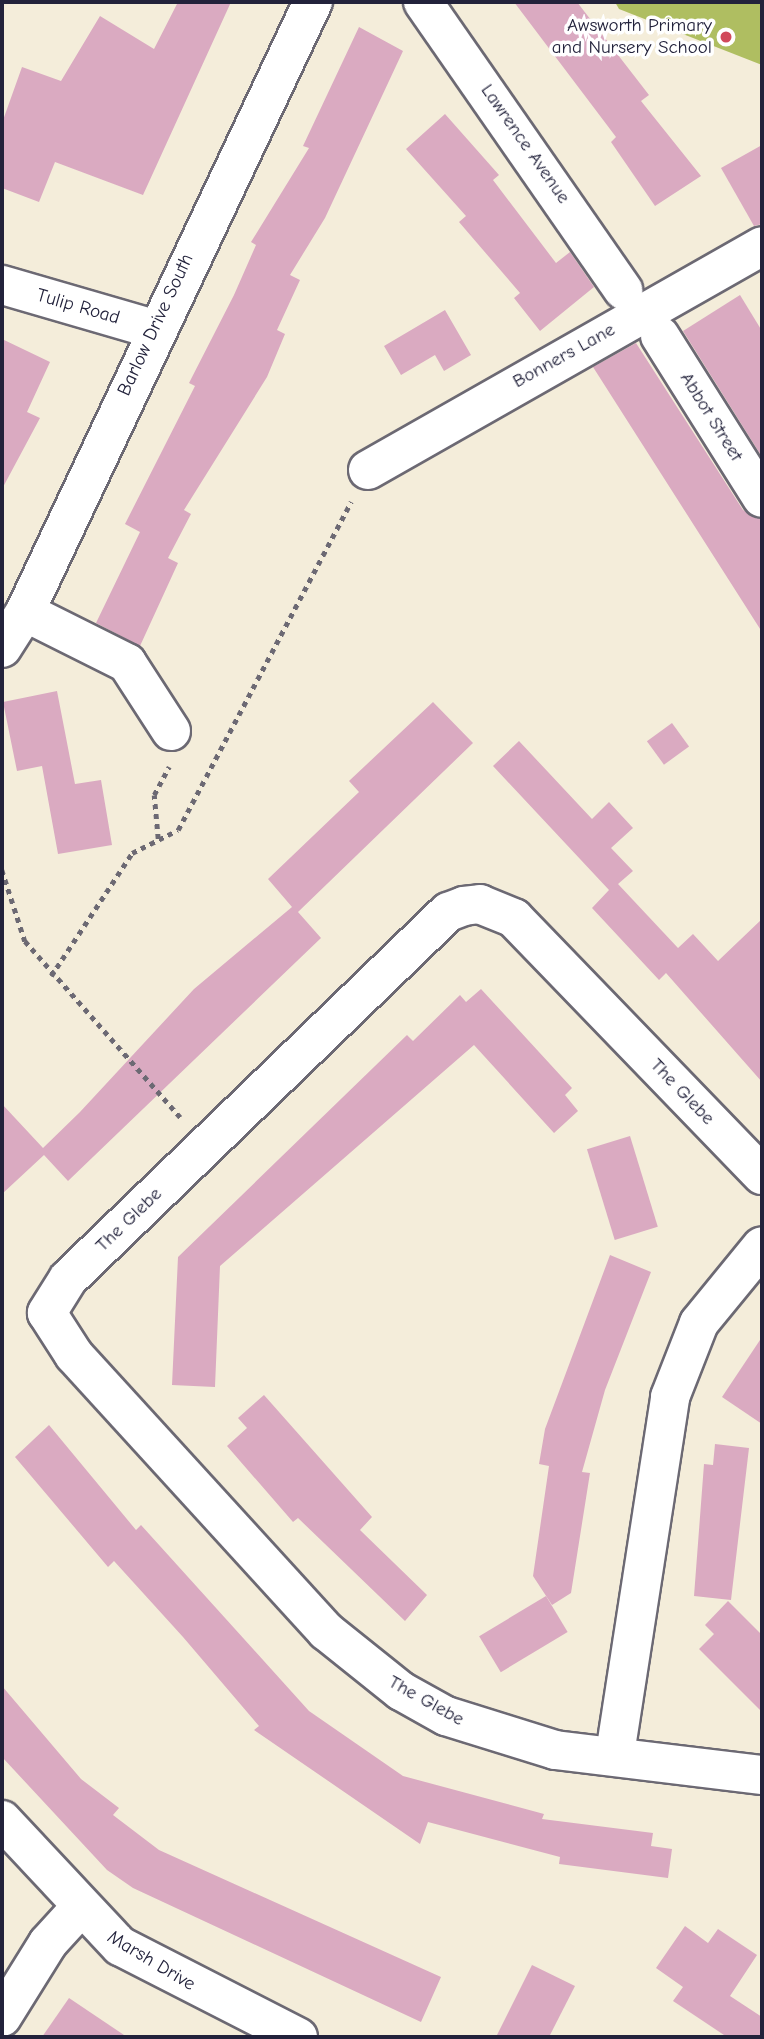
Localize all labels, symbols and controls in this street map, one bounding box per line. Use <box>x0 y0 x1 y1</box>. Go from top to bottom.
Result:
place label: Awsworth Primary and Nursery School <box>552 15 712 59</box>
marker: Awsworth Primary and Nursery School <box>718 29 734 45</box>
street label: Lawrence Avenue <box>475 80 575 208</box>
street label: Barlow Drive South <box>113 250 199 400</box>
street label: Tulip Road <box>34 284 122 330</box>
street label: Bonners Lane <box>509 319 619 393</box>
street label: Abbot Street <box>675 368 747 466</box>
street label: The Glebe <box>645 1054 719 1130</box>
street label: The Glebe <box>91 1183 167 1257</box>
street label: The Glebe <box>384 1671 468 1731</box>
street label: Marsh Drive <box>103 1926 199 1996</box>

